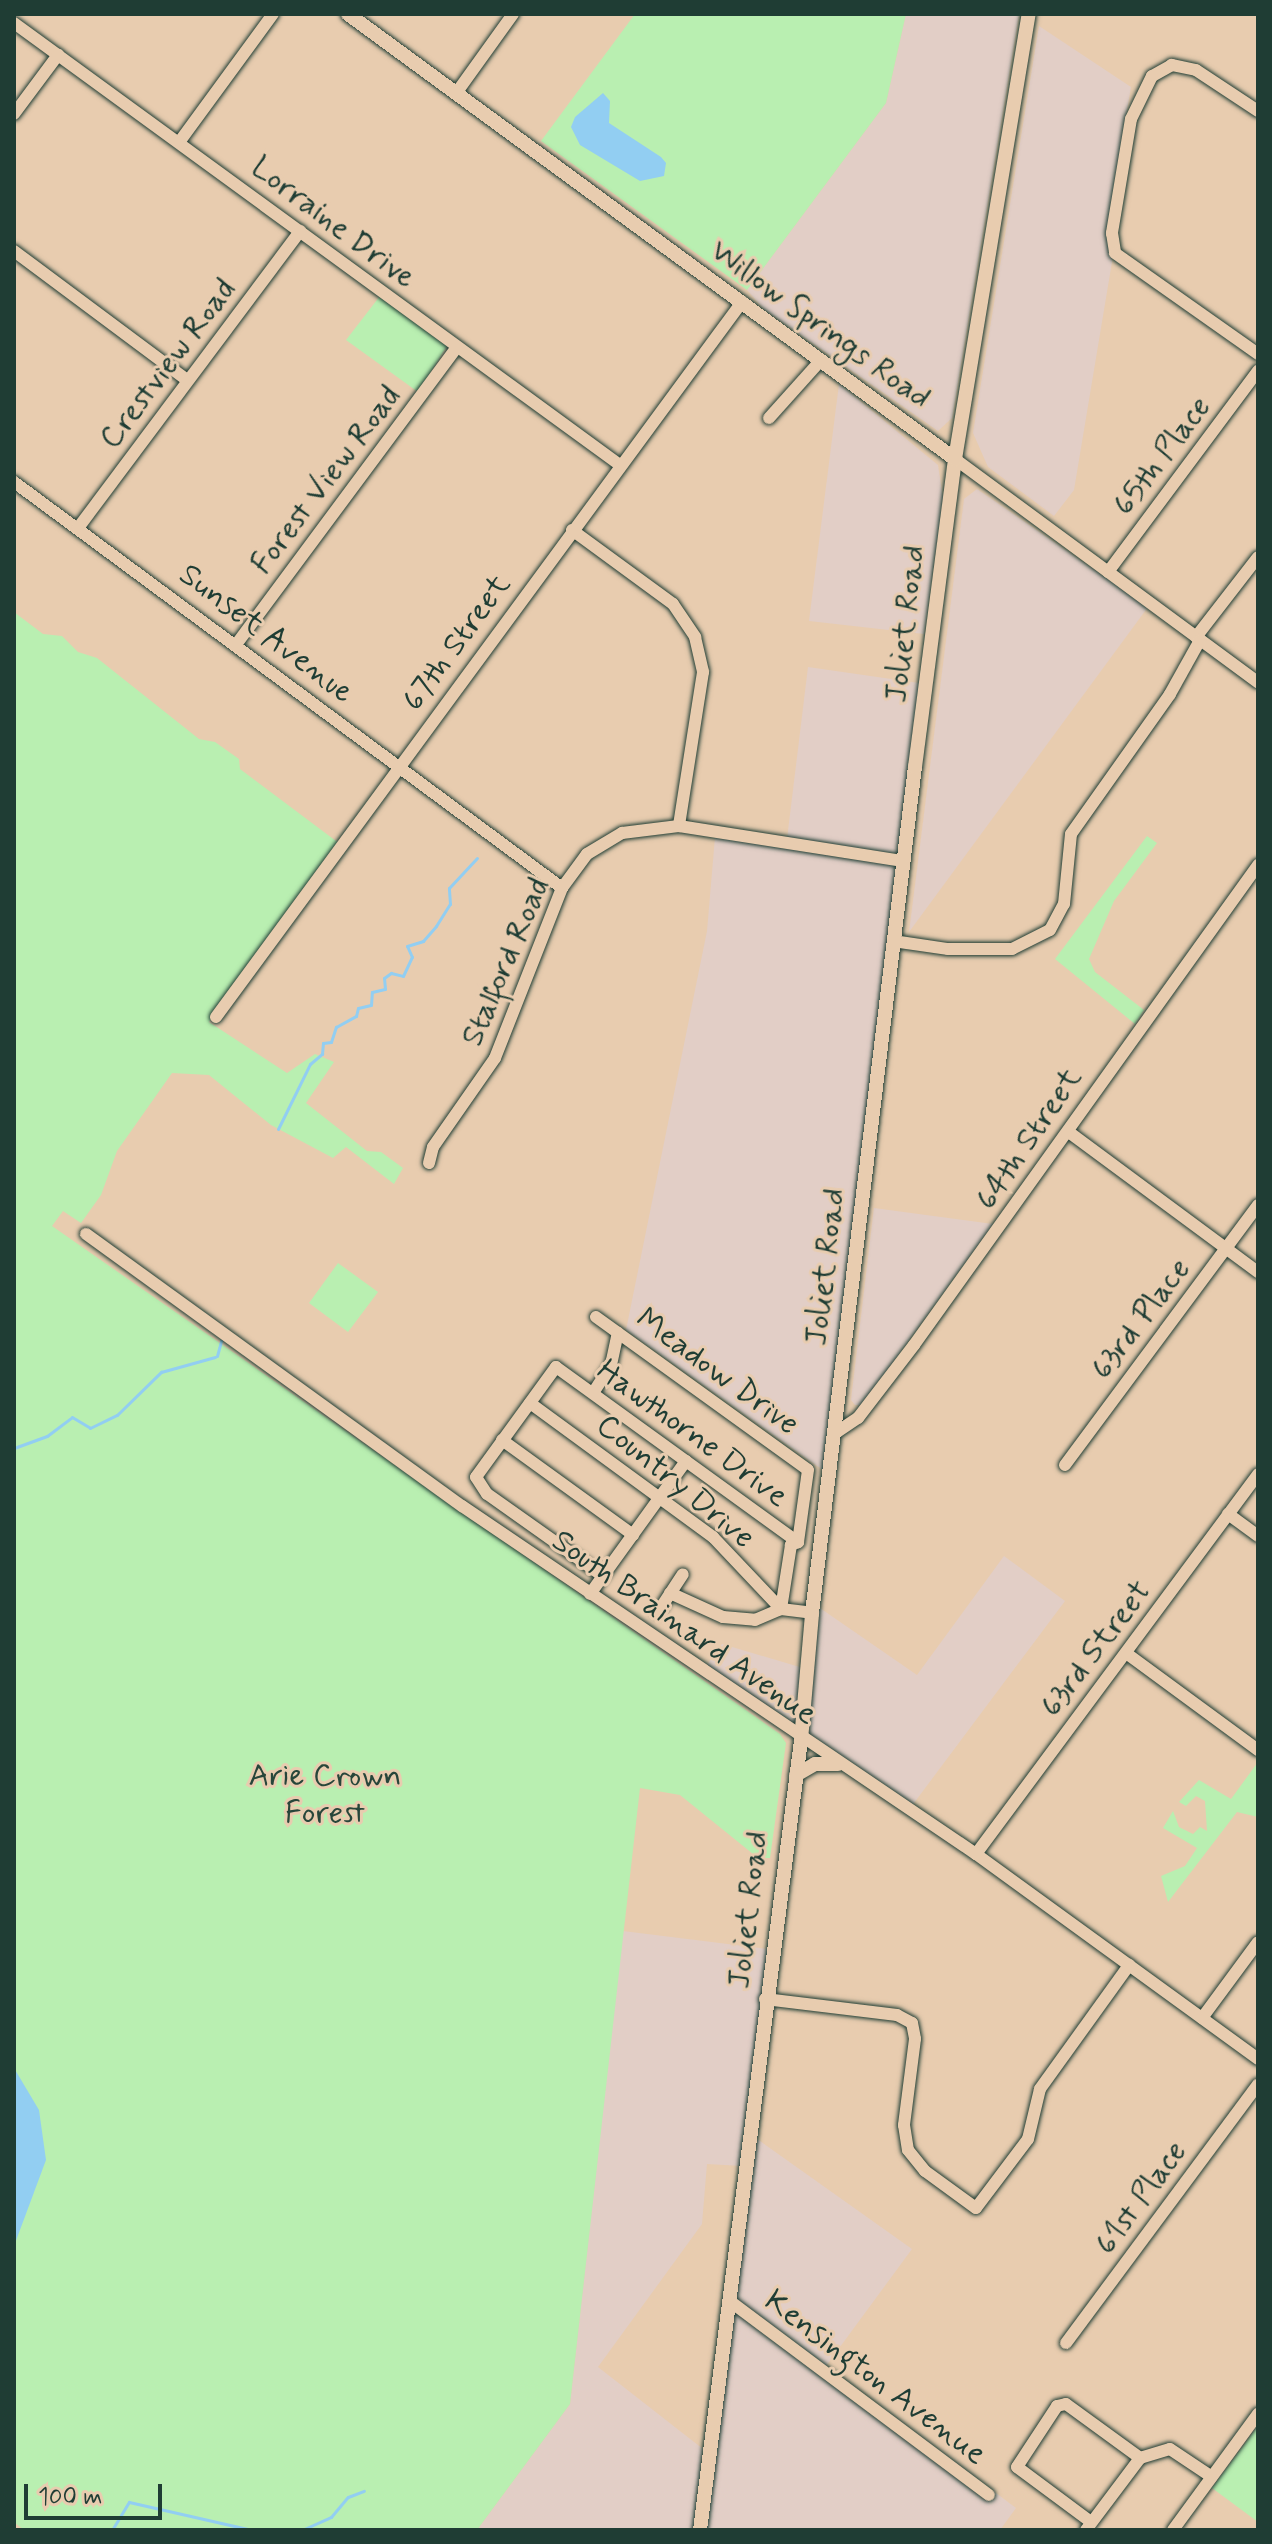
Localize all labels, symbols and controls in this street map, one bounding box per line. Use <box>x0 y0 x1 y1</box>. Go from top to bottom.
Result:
street label: Lorraine Drive <box>244 149 422 297</box>
street label: Willow Springs Road <box>702 232 938 418</box>
street label: Crestview Road <box>92 272 244 456</box>
street label: Forest View Road <box>243 379 409 581</box>
street label: 65th Place <box>1105 389 1219 523</box>
street label: Joliet Road <box>877 545 935 703</box>
street label: Sunset Avenue <box>172 557 360 711</box>
street label: 67th Street <box>395 567 519 719</box>
street label: Stalford Road <box>454 873 558 1051</box>
street label: 64th Street <box>967 1061 1091 1217</box>
street label: Joliet Road <box>797 1188 855 1346</box>
street label: 63rd Place <box>1084 1252 1198 1386</box>
street label: Meadow Drive <box>628 1300 806 1444</box>
street label: Hawthorne Drive <box>591 1353 793 1515</box>
street label: Country Drive <box>589 1407 761 1557</box>
street label: South Brainard Avenue <box>543 1521 825 1735</box>
street label: 63rd Street <box>1033 1574 1159 1724</box>
park label: Arie Crown Forest <box>248 1758 402 1833</box>
street label: Joliet Road <box>720 1831 778 1989</box>
street label: 61st Place <box>1087 2134 1195 2262</box>
street label: Kensington Avenue <box>760 2285 990 2471</box>
scale bar <box>28 2468 166 2518</box>
text: 100 m <box>38 2482 102 2513</box>

